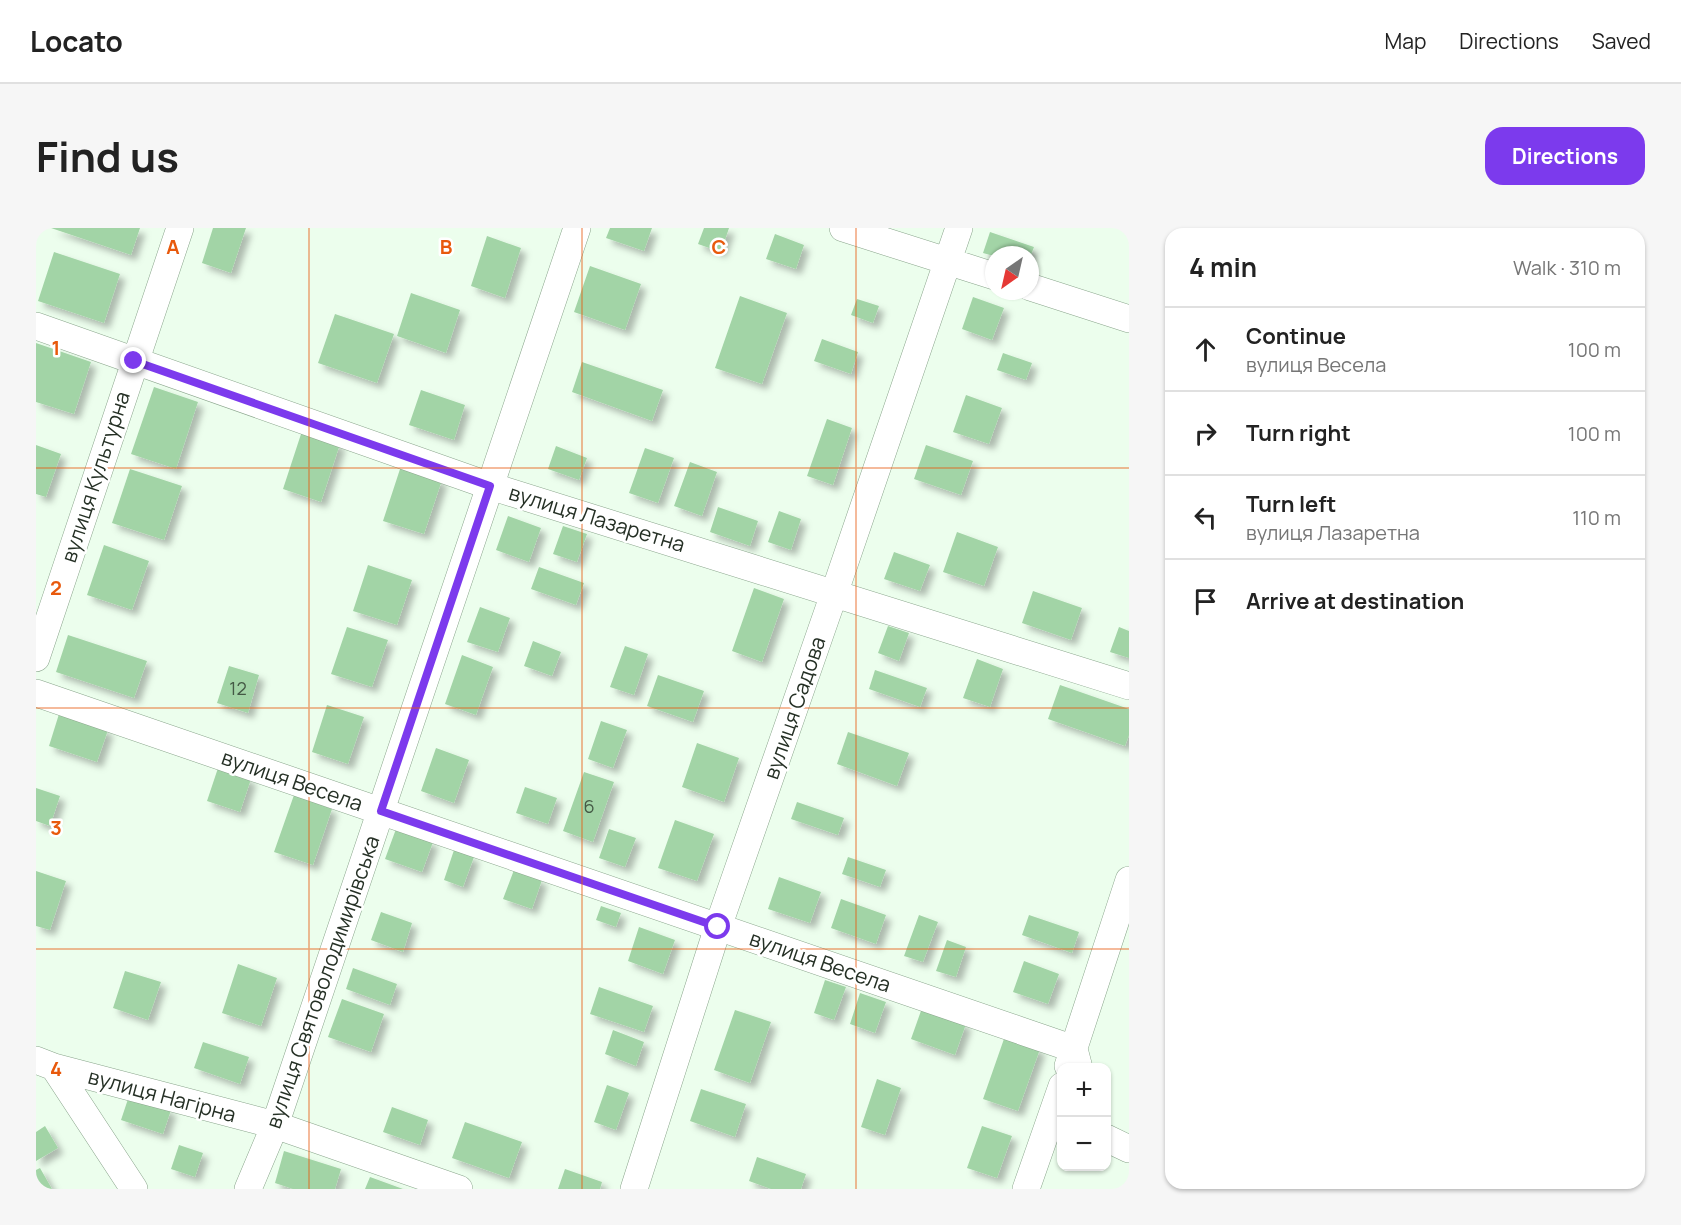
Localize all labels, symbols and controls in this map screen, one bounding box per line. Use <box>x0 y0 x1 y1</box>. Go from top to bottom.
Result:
text: Locato <box>30 22 123 60</box>
text: Map <box>1385 27 1426 55</box>
text: Directions <box>1459 27 1559 55</box>
text: Saved <box>1592 27 1651 55</box>
text: Find us <box>36 127 179 185</box>
button: Directions <box>1485 127 1645 185</box>
text: A <box>166 233 180 260</box>
text: B <box>440 233 453 260</box>
text: C <box>712 233 726 260</box>
north arrow <box>985 246 1039 300</box>
text: 4 min <box>1189 249 1257 285</box>
text: Walk · 310 m <box>1513 254 1621 281</box>
text: Continue <box>1246 321 1346 351</box>
icon: ahead <box>1189 333 1222 366</box>
text: 1 <box>52 334 60 361</box>
text: 100 m <box>1568 336 1621 363</box>
route end <box>120 347 146 373</box>
text: вулиця Весела <box>1246 351 1386 378</box>
street label: вулиця Культурна <box>54 388 136 566</box>
icon: right <box>1189 417 1222 450</box>
text: Turn right <box>1246 418 1351 448</box>
text: 100 m <box>1568 420 1621 447</box>
street label: вулиця Лазаретна <box>506 478 689 558</box>
text: Turn left <box>1246 489 1336 519</box>
icon: left <box>1189 501 1222 534</box>
text: 110 m <box>1572 504 1621 531</box>
text: вулиця Лазаретна <box>1246 519 1420 546</box>
text: 2 <box>50 574 62 601</box>
icon: arrive <box>1189 585 1222 618</box>
text: Arrive at destination <box>1246 586 1464 616</box>
street label: вулиця Садова <box>757 633 832 783</box>
house number: 12 <box>229 676 247 700</box>
street label: вулиця Весела <box>218 743 367 817</box>
house number: 6 <box>583 794 595 818</box>
text: 3 <box>50 814 62 841</box>
street label: вулиця Святоволодимирівська <box>259 831 385 1132</box>
route start <box>704 913 730 939</box>
street label: вулиця Весела <box>746 924 895 998</box>
text: 4 <box>50 1055 62 1082</box>
street label: вулиця Нагірна <box>85 1062 239 1128</box>
map controls <box>1057 1063 1111 1171</box>
button: + <box>1057 1063 1111 1117</box>
button: − <box>1057 1117 1111 1171</box>

